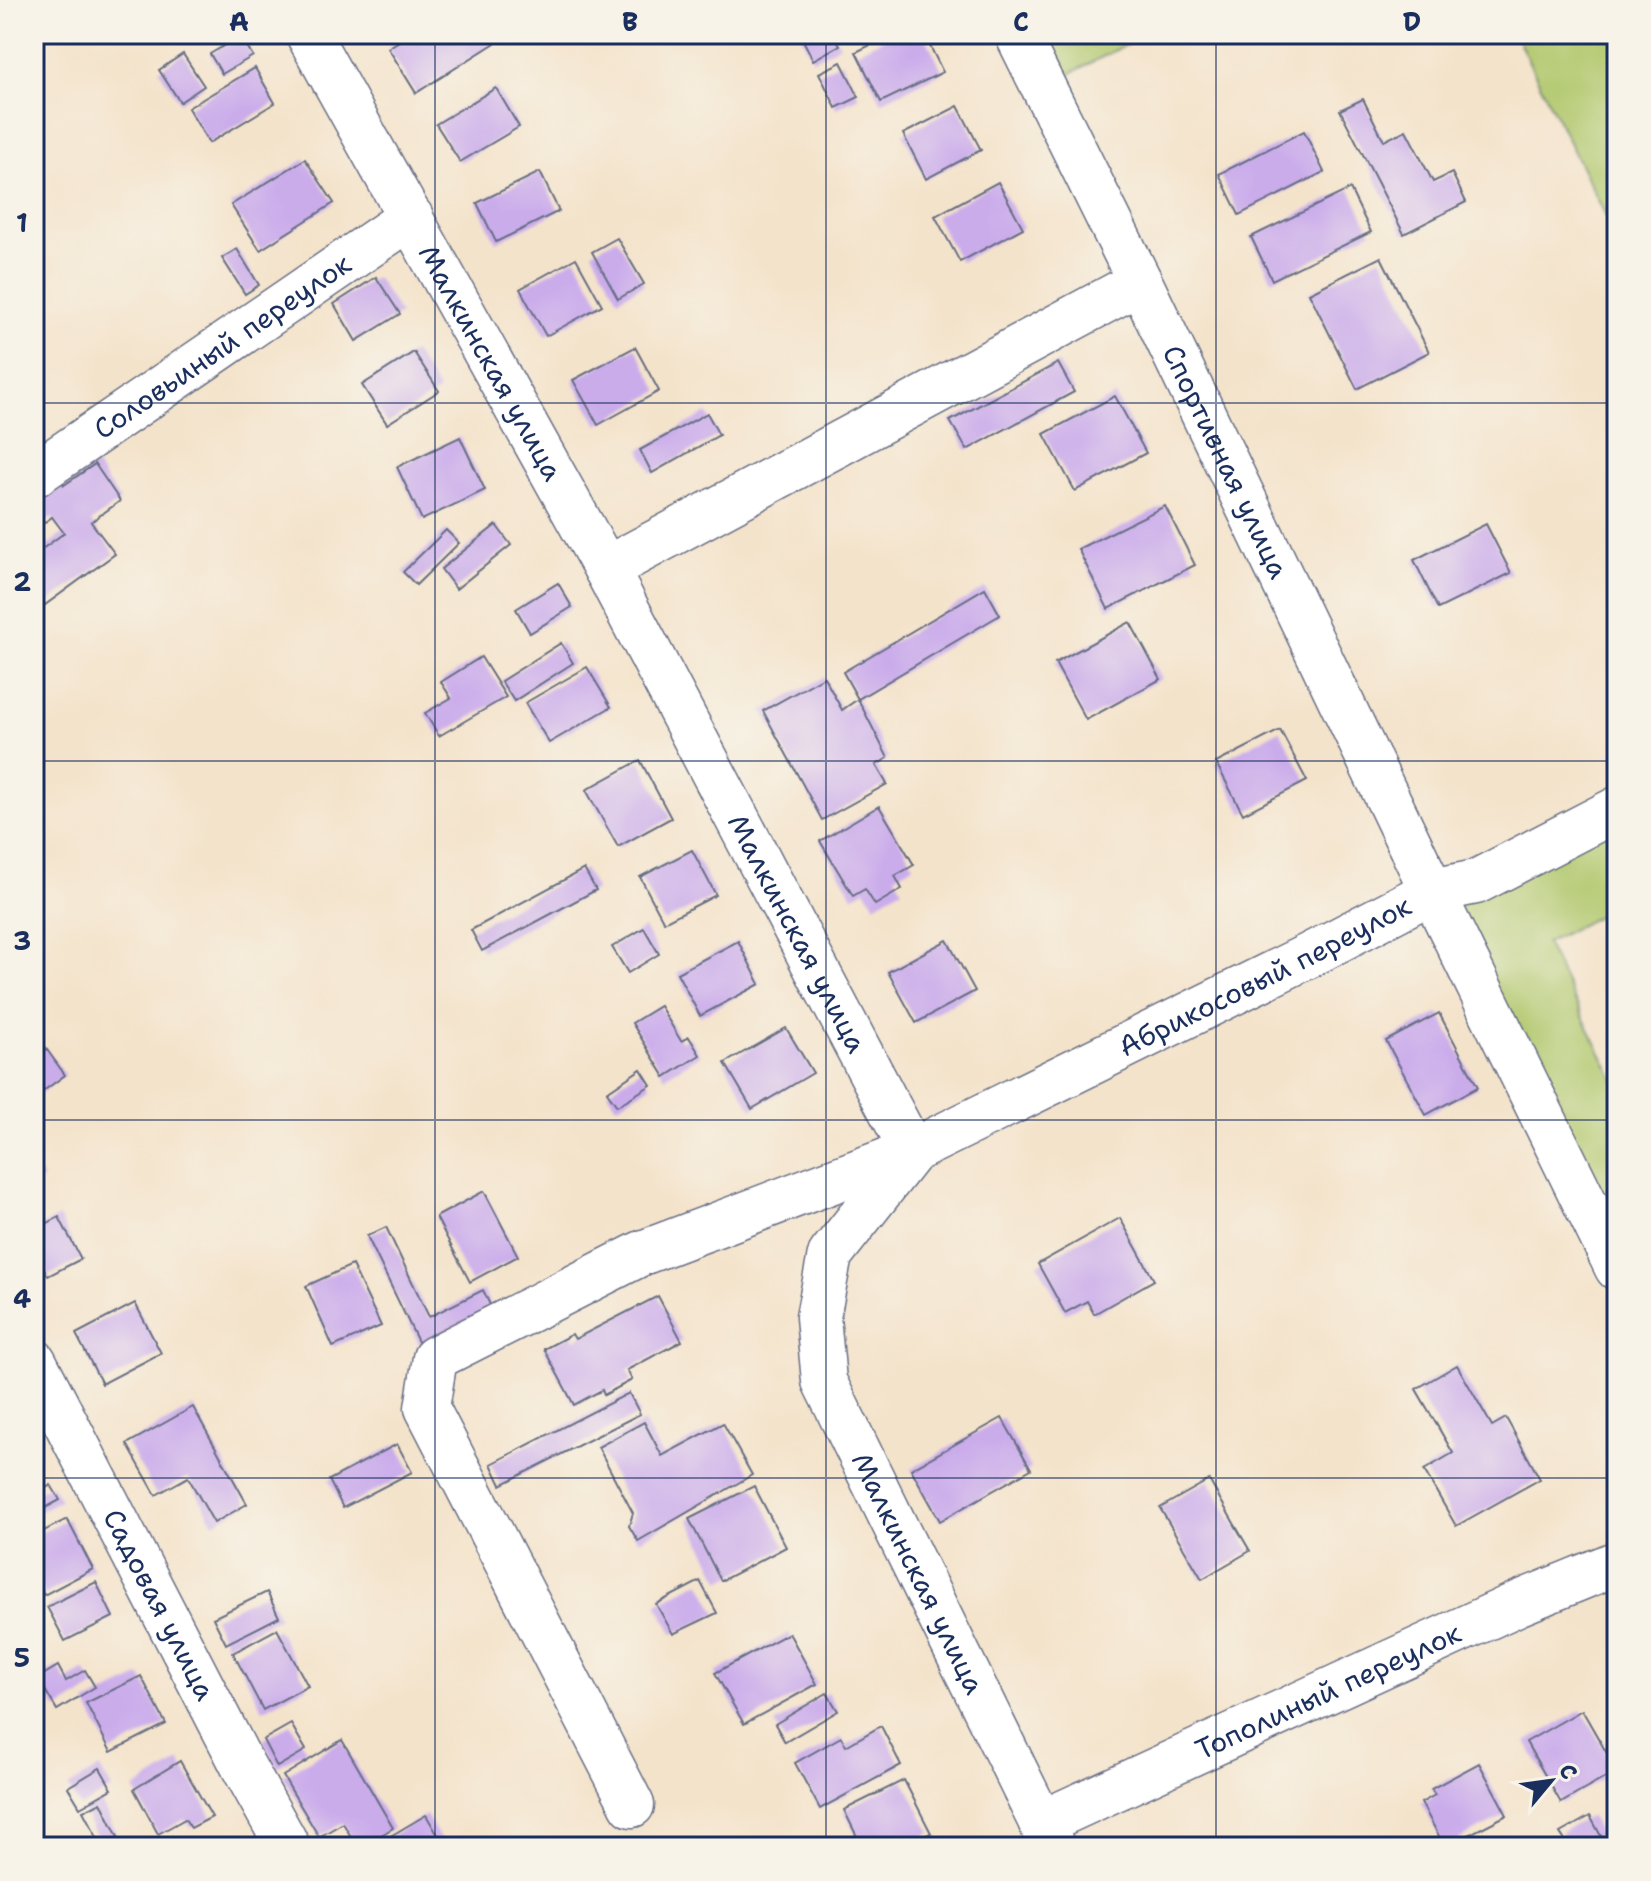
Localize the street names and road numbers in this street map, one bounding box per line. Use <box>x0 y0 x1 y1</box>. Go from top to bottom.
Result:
street label: Малкинская улица <box>410 238 572 487</box>
street label: Соловьиный переулок <box>86 245 358 448</box>
street label: Спортивная улица <box>1154 339 1298 585</box>
street label: Малкинская улица <box>719 807 876 1059</box>
street label: Абрикосовый переулок <box>1112 886 1418 1065</box>
street label: Малкинская улица <box>843 1446 994 1700</box>
street label: Садовая улица <box>94 1502 225 1707</box>
street label: Тополиный переулок <box>1189 1613 1467 1768</box>

